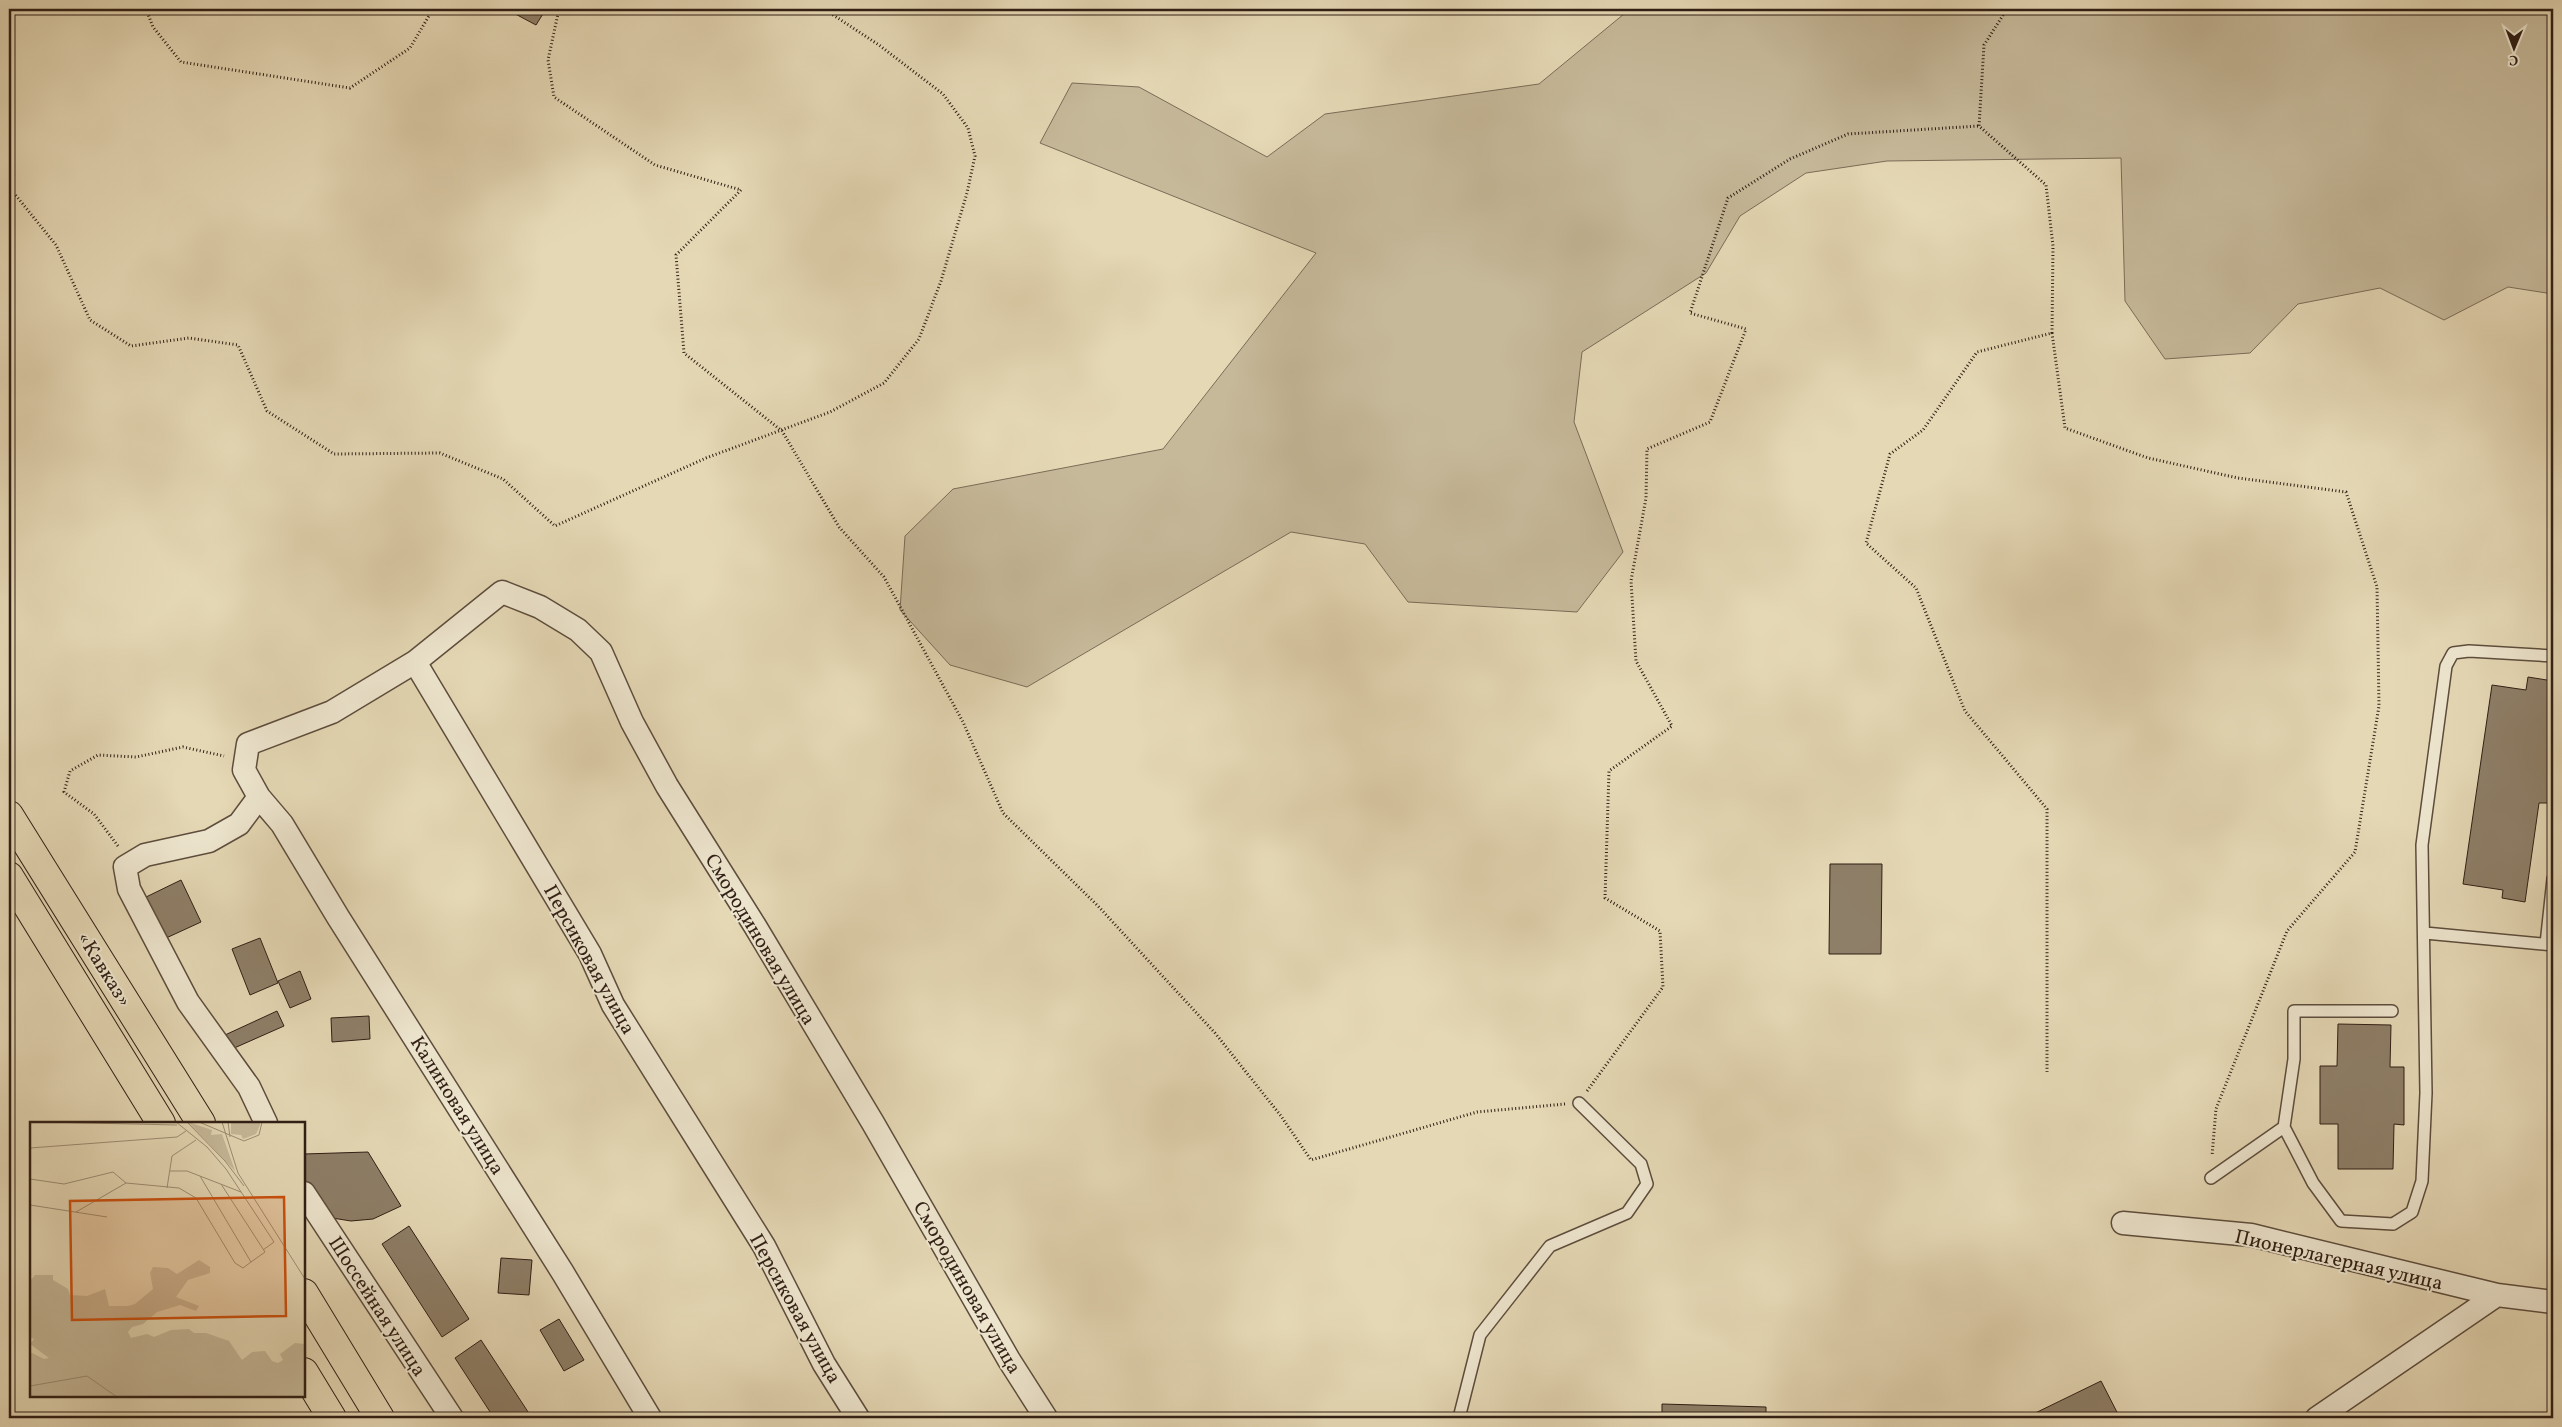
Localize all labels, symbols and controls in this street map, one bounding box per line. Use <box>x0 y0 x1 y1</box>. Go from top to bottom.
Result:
north arrow <box>2490 22 2540 72</box>
text: С <box>2509 50 2518 69</box>
street label: Смородиновая улица <box>697 849 822 1031</box>
street label: Персиковая улица <box>535 880 641 1040</box>
street label: «Кавказ» <box>69 927 137 1013</box>
street label: Калиновая улица <box>402 1031 510 1181</box>
inset map <box>30 1122 305 1397</box>
street label: Смородиновая улица <box>905 1196 1027 1380</box>
street label: Пионерлагерная улица <box>2232 1223 2445 1299</box>
street label: Персиковая улица <box>741 1229 847 1389</box>
street label: Шоссейная улица <box>320 1232 432 1383</box>

